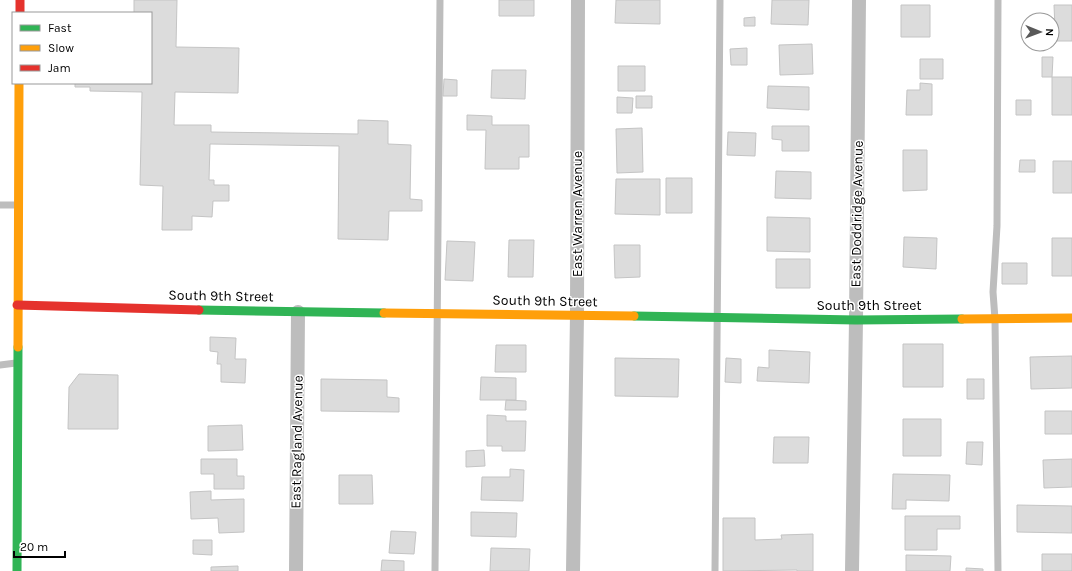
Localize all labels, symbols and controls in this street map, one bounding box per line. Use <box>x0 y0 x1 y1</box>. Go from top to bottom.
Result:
legend <box>12 12 152 84</box>
north arrow <box>1020 12 1060 52</box>
text: Fast <box>48 21 72 35</box>
text: N <box>1043 28 1056 36</box>
text: Slow <box>48 41 74 55</box>
text: Jam <box>48 61 71 75</box>
street label: East Doddridge Avenue <box>847 140 867 288</box>
street label: East Warren Avenue <box>569 151 586 277</box>
street label: South 9th Street <box>168 287 274 305</box>
street label: South 9th Street <box>492 292 598 310</box>
street label: South 9th Street <box>816 297 922 314</box>
street label: East Ragland Avenue <box>287 375 307 509</box>
scale bar <box>14 533 65 559</box>
text: 20 m <box>20 540 48 554</box>

